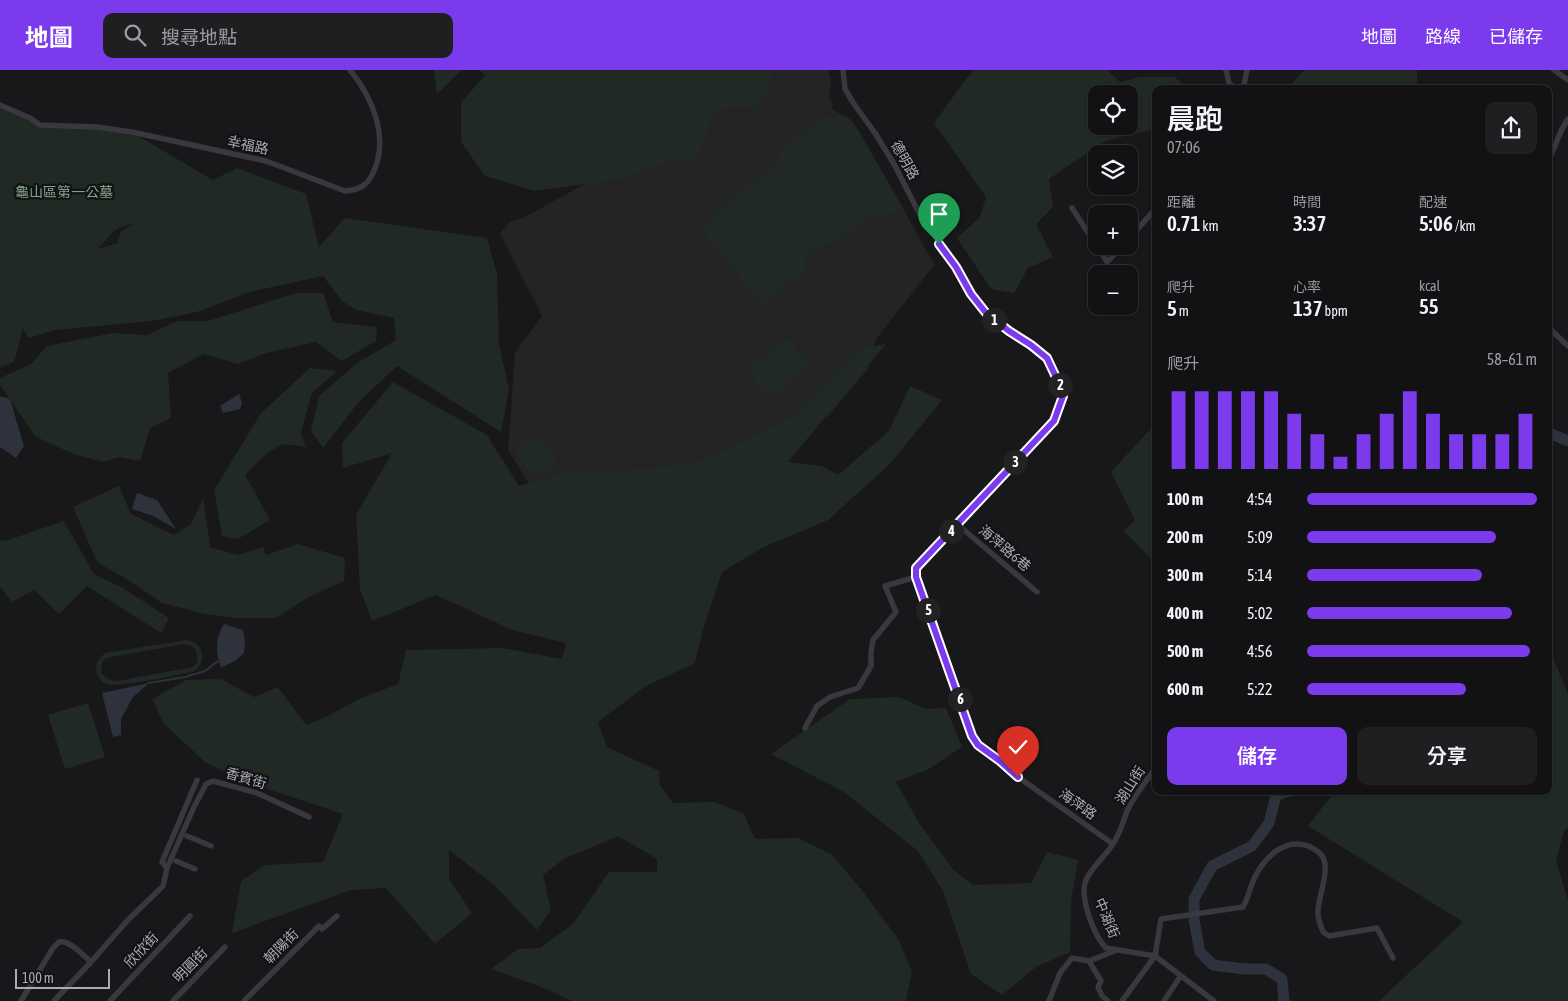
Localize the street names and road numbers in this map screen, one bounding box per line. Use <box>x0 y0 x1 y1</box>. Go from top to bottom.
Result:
street label: 幸福路 <box>226 133 270 157</box>
street label: 德明路 <box>888 138 922 182</box>
street label: 海萍路6巷 <box>976 522 1034 574</box>
street label: 湖山街 <box>1112 763 1148 807</box>
street label: 香賓街 <box>224 764 268 792</box>
street label: 海萍路 <box>1056 785 1100 823</box>
street label: 中湖街 <box>1091 896 1123 940</box>
street label: 朝陽街 <box>260 925 302 967</box>
street label: 欣欣街 <box>121 929 161 971</box>
street label: 明圓街 <box>170 944 210 986</box>

